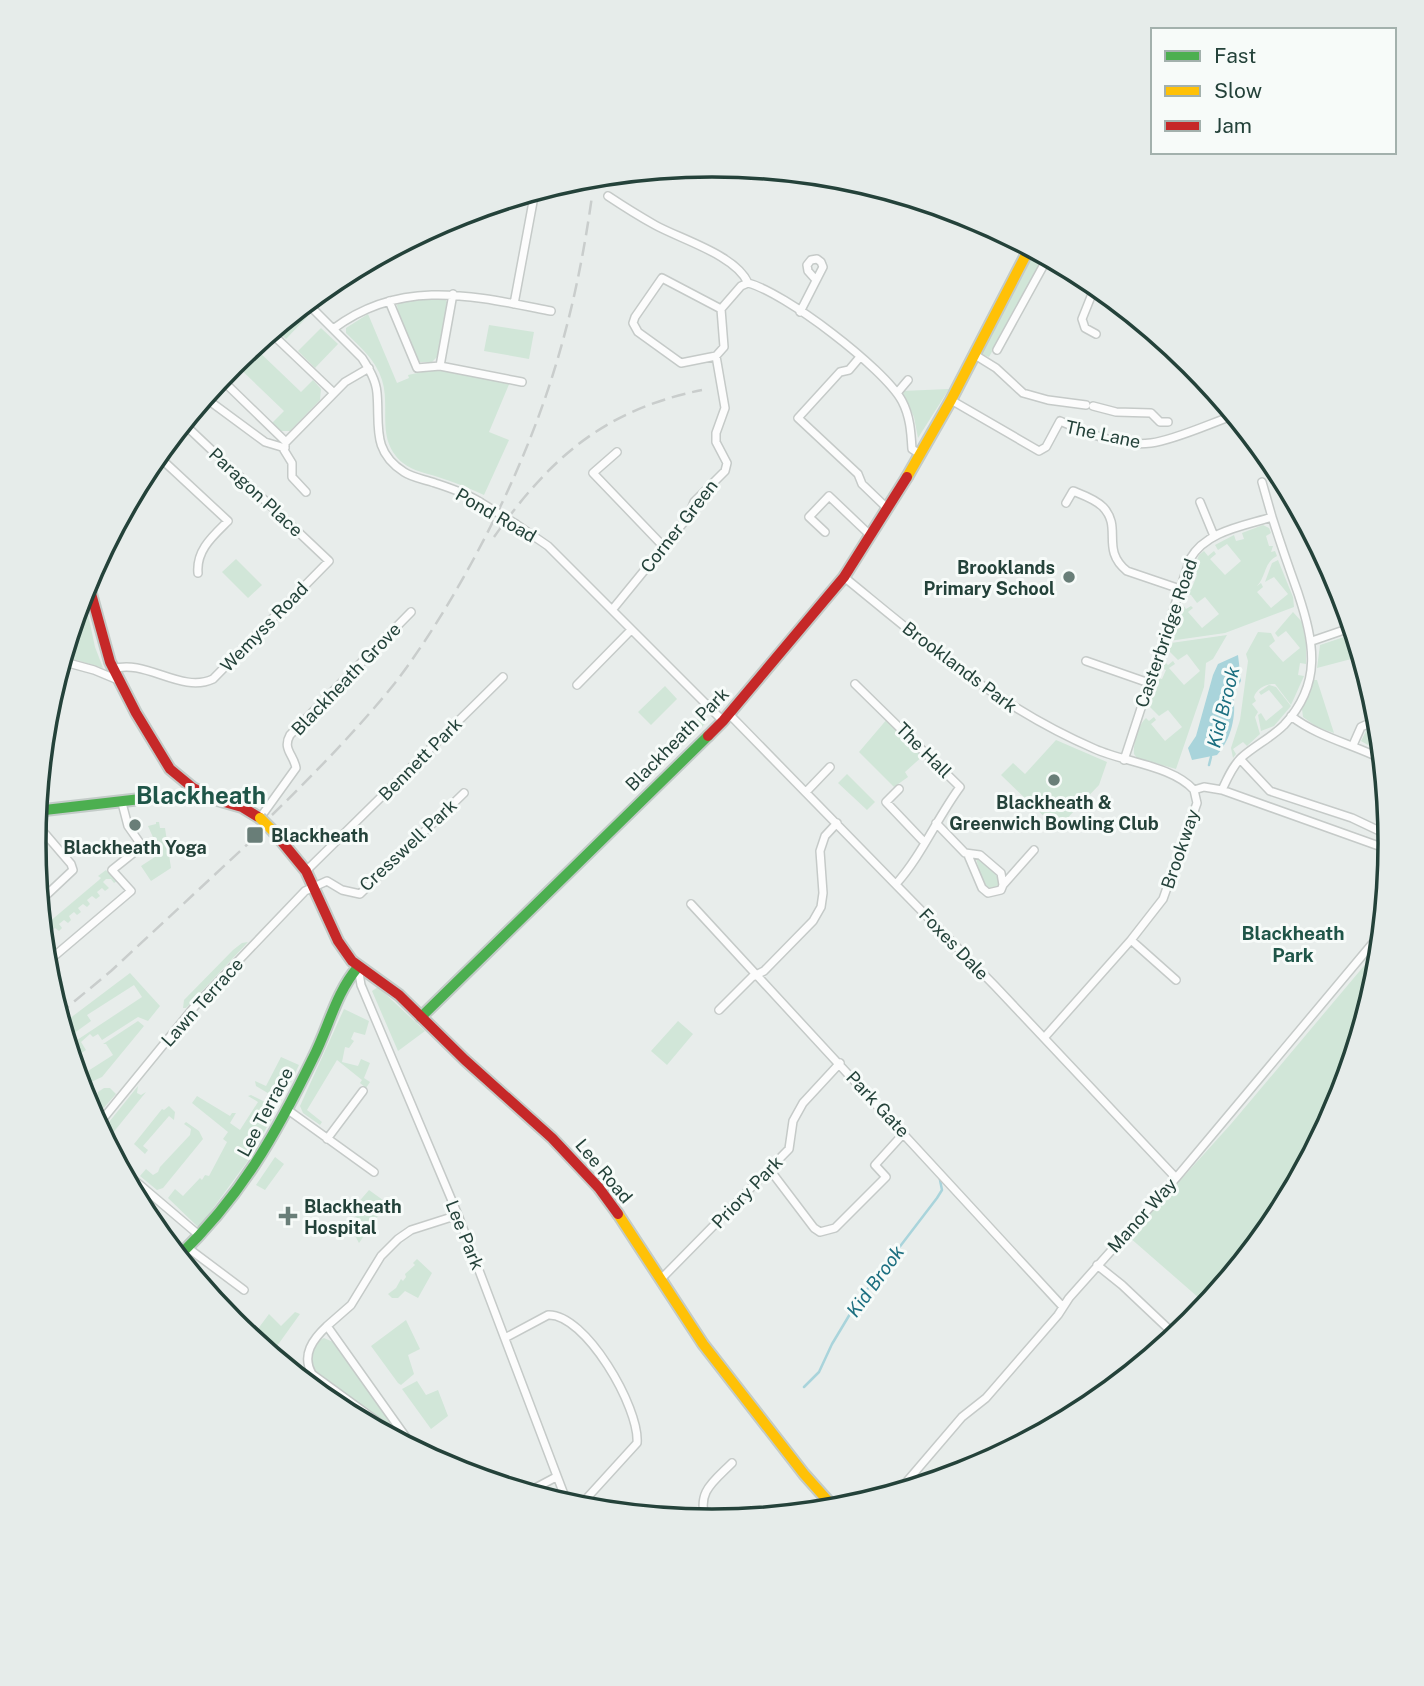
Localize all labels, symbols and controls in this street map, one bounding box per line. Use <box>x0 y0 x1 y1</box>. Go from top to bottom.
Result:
legend <box>1151 28 1396 154</box>
text: Fast <box>1214 43 1256 68</box>
text: Slow <box>1214 78 1262 103</box>
text: Jam <box>1214 113 1252 138</box>
street label: The Lane <box>1064 416 1142 452</box>
street label: Paragon Place <box>205 443 307 541</box>
street label: Corner Green <box>636 475 722 577</box>
street label: Pond Road <box>452 484 540 546</box>
street label: Casterbridge Road <box>1131 556 1201 710</box>
place label: Brooklands Primary School <box>924 557 1055 599</box>
marker: Brooklands Primary School <box>1061 569 1077 585</box>
street label: Wemyss Road <box>216 578 312 676</box>
street label: Brooklands Park <box>899 617 1021 717</box>
street label: Blackheath Grove <box>287 618 405 740</box>
water label: Kid Brook <box>1202 663 1244 750</box>
street label: Blackheath Park <box>621 683 733 795</box>
street label: Bennett Park <box>374 713 466 805</box>
street label: The Hall <box>892 718 956 782</box>
marker: Blackheath & Greenwich Bowling Club <box>1046 772 1062 788</box>
district label: Blackheath <box>136 781 266 809</box>
place label: Blackheath & Greenwich Bowling Club <box>949 792 1159 834</box>
street label: Cresswell Park <box>355 795 461 895</box>
street label: Brookway <box>1157 806 1204 892</box>
marker: Blackheath Yoga <box>127 817 143 833</box>
marker: Blackheath <box>245 825 265 845</box>
place label: Blackheath <box>271 825 369 846</box>
place label: Blackheath Yoga <box>63 837 207 858</box>
street label: Foxes Dale <box>915 904 993 984</box>
district label: Blackheath Park <box>1241 922 1345 966</box>
street label: Lawn Terrace <box>157 953 247 1051</box>
street label: Lee Terrace <box>233 1064 297 1160</box>
street label: Park Gate <box>842 1067 914 1141</box>
street label: Lee Road <box>571 1135 637 1207</box>
street label: Priory Park <box>707 1151 787 1233</box>
street label: Manor Way <box>1103 1173 1181 1257</box>
place label: Blackheath Hospital <box>304 1196 402 1238</box>
street label: Lee Park <box>442 1197 488 1273</box>
marker: Blackheath Hospital <box>278 1206 298 1226</box>
water label: Kid Brook <box>842 1240 909 1321</box>

